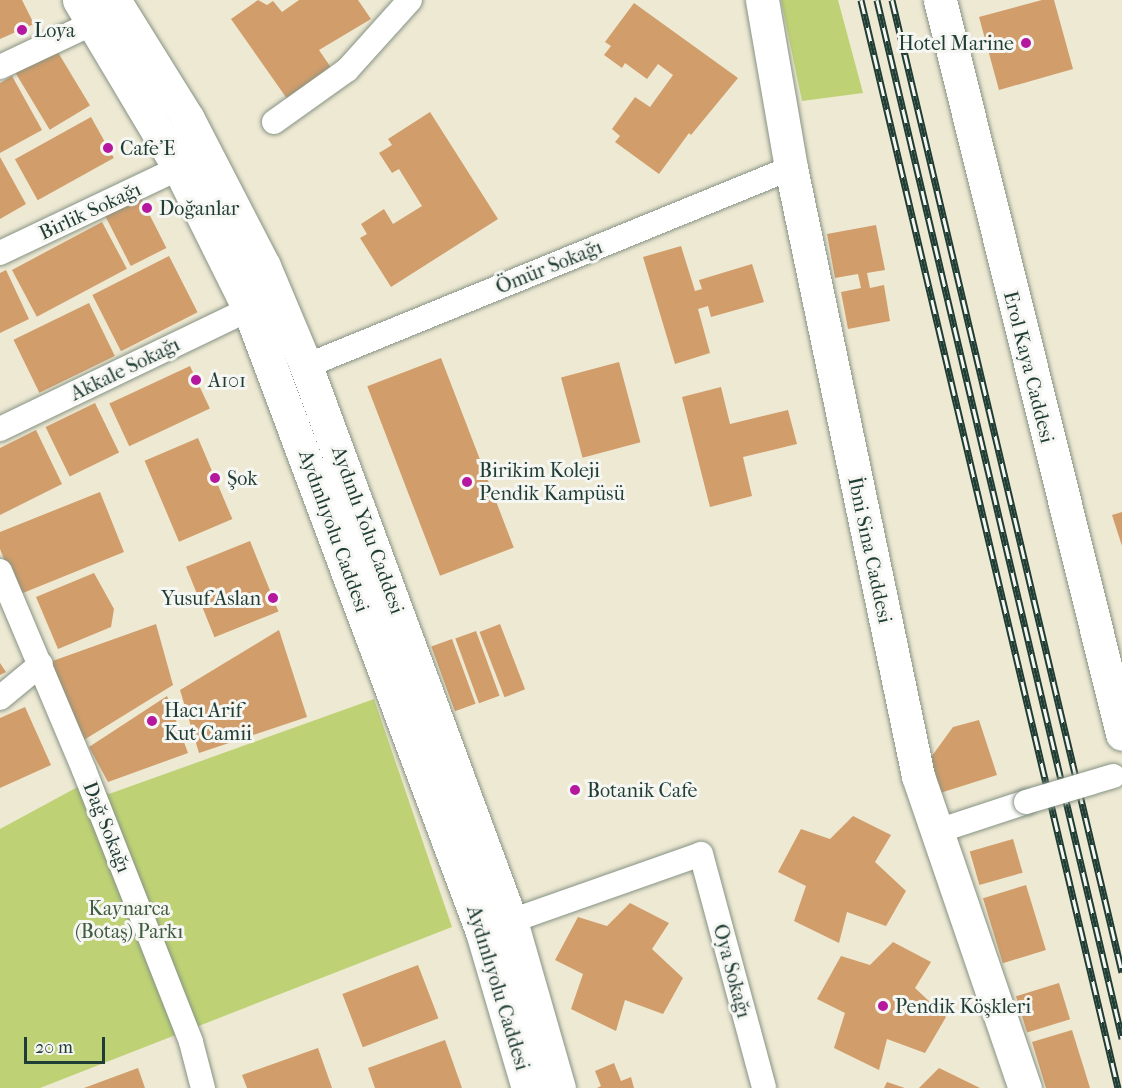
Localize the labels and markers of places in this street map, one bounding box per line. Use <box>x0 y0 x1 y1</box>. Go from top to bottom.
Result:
place label: Loya <box>34 18 75 42</box>
marker: Loya <box>15 23 29 37</box>
place label: Hotel Marine <box>898 31 1014 55</box>
marker: Hotel Marine <box>1019 36 1033 50</box>
place label: Cafe'E <box>120 136 175 160</box>
marker: Cafe'E <box>101 141 115 155</box>
place label: Doğanlar <box>159 196 239 220</box>
marker: Doğanlar <box>140 201 154 215</box>
place label: A101 <box>208 368 246 392</box>
marker: A101 <box>189 373 203 387</box>
place label: Birikim Koleji Pendik Kampüsü <box>479 458 625 505</box>
place label: Şok <box>227 466 258 490</box>
marker: Şok <box>208 471 222 485</box>
marker: Birikim Koleji Pendik Kampüsü <box>460 475 474 489</box>
place label: Yusuf Aslan <box>161 586 261 610</box>
marker: Yusuf Aslan <box>266 591 280 605</box>
place label: Hacı Arif Kut Camii <box>164 698 252 745</box>
marker: Hacı Arif Kut Camii <box>145 714 159 728</box>
place label: Botanik Cafe <box>587 778 697 802</box>
marker: Botanik Cafe <box>568 783 582 797</box>
place label: Pendik Köşkleri <box>895 994 1031 1018</box>
marker: Pendik Köşkleri <box>876 999 890 1013</box>

